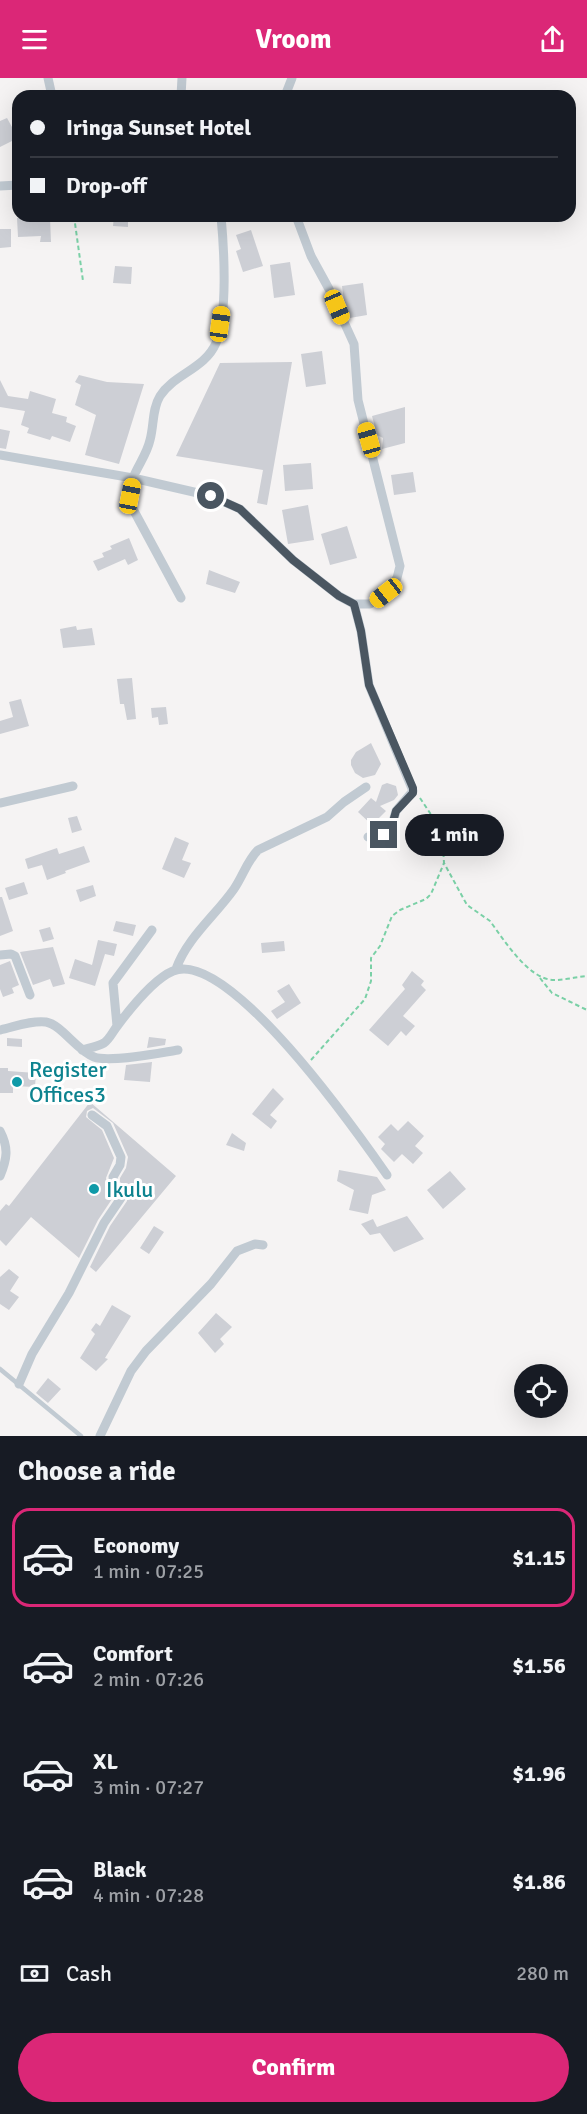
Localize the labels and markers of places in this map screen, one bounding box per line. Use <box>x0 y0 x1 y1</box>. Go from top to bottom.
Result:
place label: Register Offices3 <box>29 1056 107 1108</box>
marker: Register Offices3 <box>10 1075 24 1089</box>
place label: Ikulu <box>106 1176 153 1203</box>
marker: Ikulu <box>87 1182 101 1196</box>

